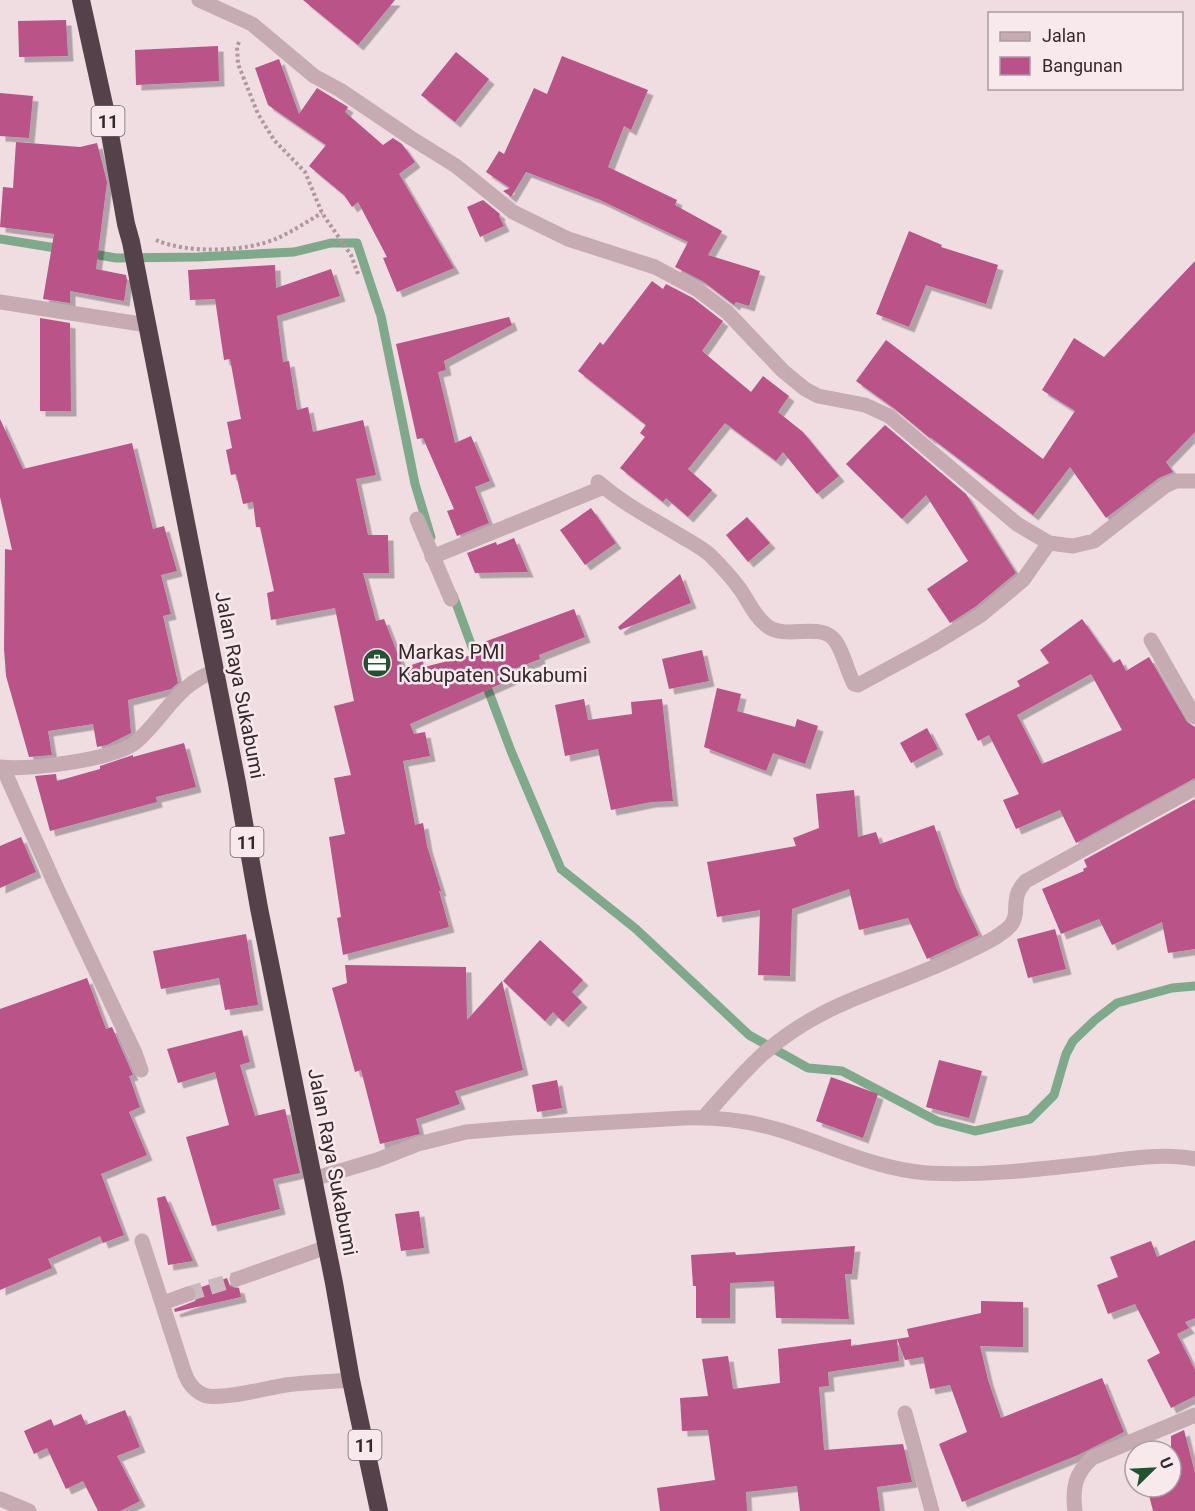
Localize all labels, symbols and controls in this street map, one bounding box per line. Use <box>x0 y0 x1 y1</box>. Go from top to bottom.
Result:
legend <box>988 12 1183 90</box>
text: Jalan <box>1042 25 1086 46</box>
text: Bangunan <box>1042 55 1123 76</box>
road number: 11 <box>92 106 124 136</box>
street label: Jalan Raya Sukabumi <box>210 589 270 781</box>
place label: Markas PMI Kabupaten Sukabumi <box>398 640 588 687</box>
office icon: Markas PMI Kabupaten Sukabumi <box>361 647 393 679</box>
road number: 11 <box>230 827 264 857</box>
street label: Jalan Raya Sukabumi <box>303 1066 363 1258</box>
road number: 11 <box>348 1430 382 1460</box>
north arrow <box>1123 1439 1183 1499</box>
text: U <box>1155 1454 1177 1472</box>

